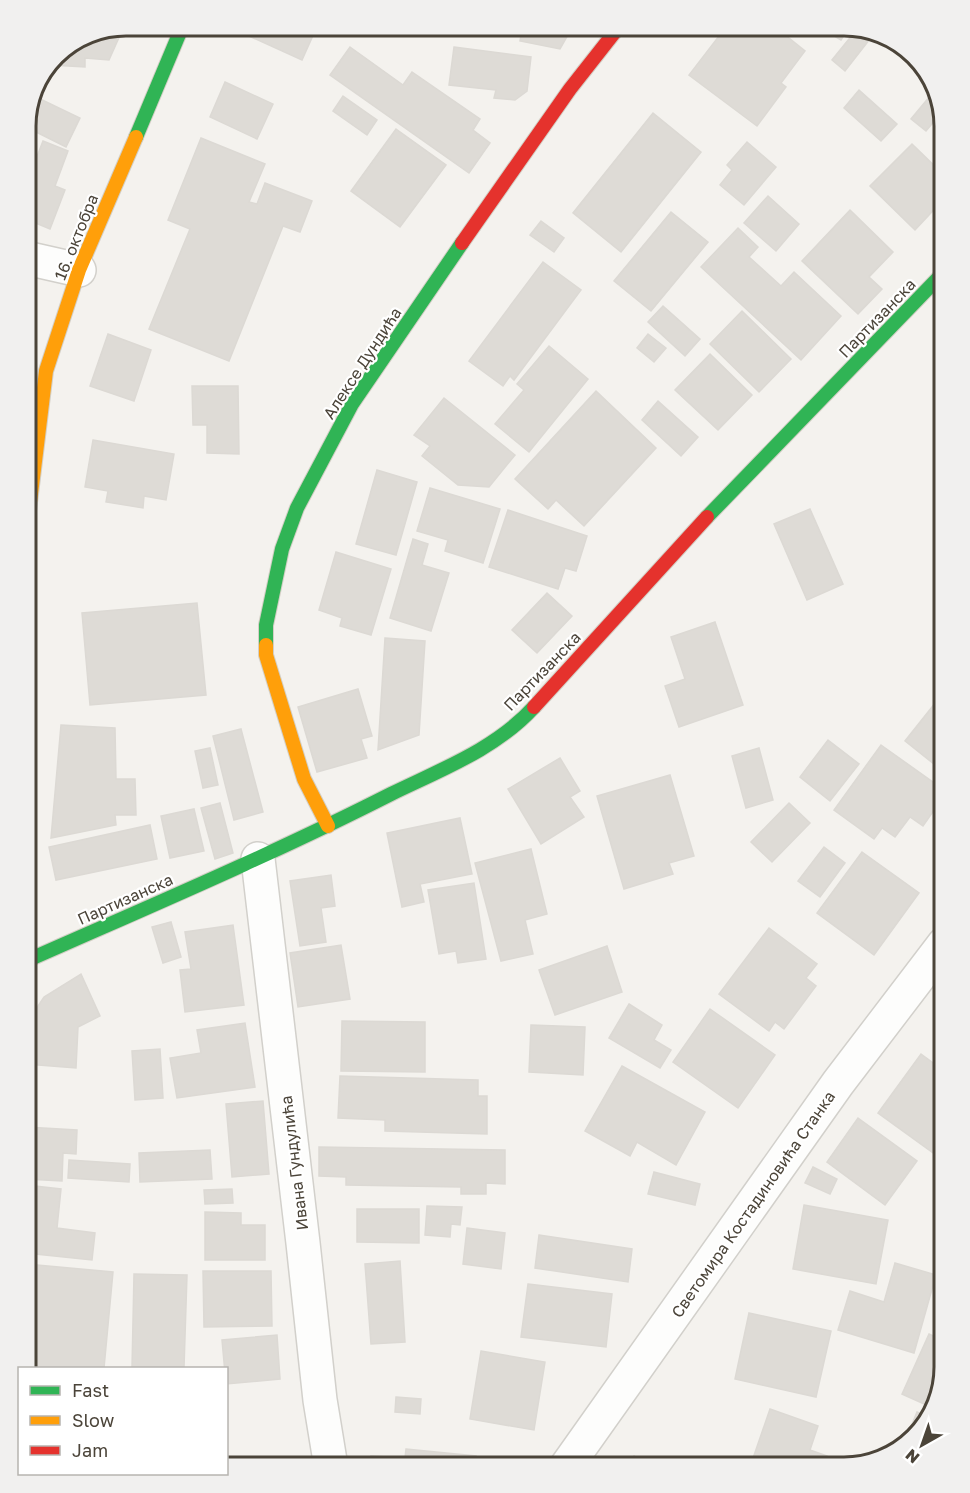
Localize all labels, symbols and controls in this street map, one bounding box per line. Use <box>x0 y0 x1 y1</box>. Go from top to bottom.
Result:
street label: 16. октобра <box>50 191 102 283</box>
street label: Партизанска <box>834 274 920 362</box>
street label: Алексе Дундића <box>318 303 406 423</box>
street label: Партизанска <box>499 627 585 715</box>
street label: Партизанска <box>74 869 176 929</box>
street label: Светомира Костадиновића Станка <box>667 1087 839 1321</box>
street label: Ивана Гундулића <box>276 1094 312 1232</box>
legend <box>18 1367 228 1475</box>
text: Fast <box>72 1379 109 1401</box>
text: Slow <box>72 1409 115 1431</box>
north arrow <box>892 1415 952 1475</box>
text: Jam <box>72 1439 108 1461</box>
text: N <box>901 1445 923 1468</box>

